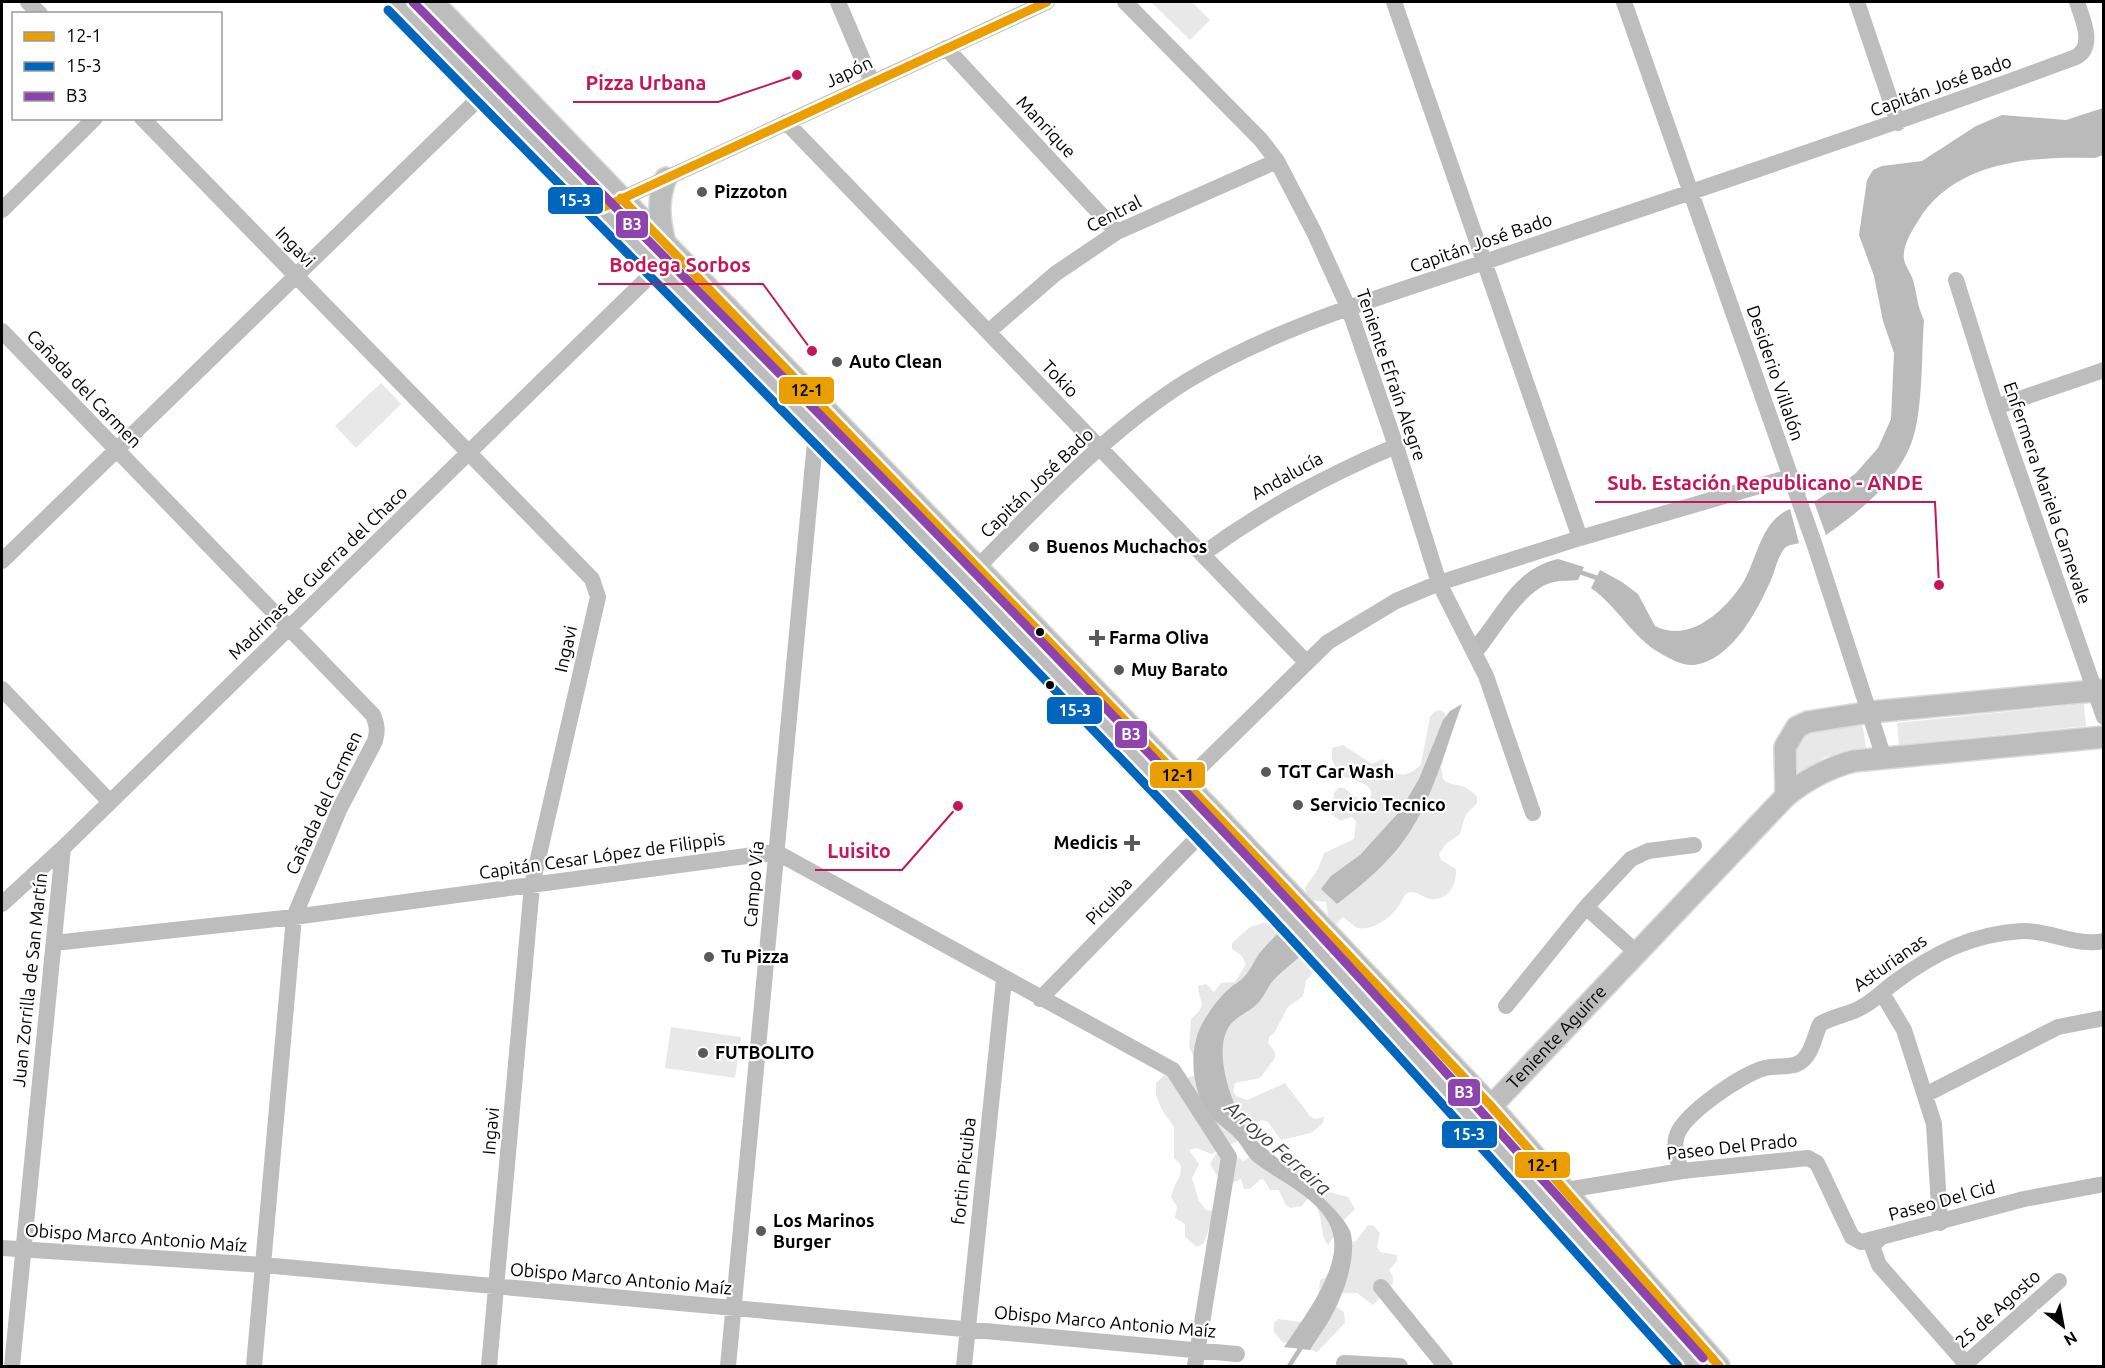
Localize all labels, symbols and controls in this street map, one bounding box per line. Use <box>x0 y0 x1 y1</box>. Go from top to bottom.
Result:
legend <box>12 12 222 120</box>
text: 12-1 <box>66 25 102 45</box>
street label: Capitán José Bado <box>1867 50 2014 120</box>
street label: Japón <box>822 52 875 91</box>
text: 15-3 <box>66 55 102 75</box>
callout: Pizza Urbana <box>573 64 718 102</box>
text: Pizza Urbana <box>586 71 706 94</box>
text: B3 <box>66 85 88 105</box>
street label: Manrique <box>1013 91 1080 161</box>
place label: Pizzoton <box>714 181 787 201</box>
marker: Pizzoton <box>695 185 709 199</box>
line badge: 15-3 <box>547 186 604 215</box>
text: 15-3 <box>559 191 591 209</box>
street label: Central <box>1083 191 1145 235</box>
street label: Capitán José Bado <box>1407 208 1554 276</box>
line badge: B3 <box>615 210 649 239</box>
text: B3 <box>622 215 642 233</box>
street label: Ingavi <box>272 222 319 270</box>
callout: Bodega Sorbos <box>598 246 763 284</box>
text: Bodega Sorbos <box>609 253 751 276</box>
street label: Teniente Efraín Alegre <box>1353 286 1431 463</box>
street label: Desiderio Villalón <box>1743 302 1808 443</box>
street label: Cañada del Carmen <box>23 325 146 451</box>
place label: Auto Clean <box>849 351 942 371</box>
marker: Auto Clean <box>830 355 844 369</box>
street label: Tokio <box>1038 356 1083 401</box>
line badge: 12-1 <box>778 376 835 405</box>
street label: Enfermera Mariela Carnevale <box>2000 379 2095 606</box>
text: 12-1 <box>791 381 823 399</box>
street label: Capitán José Bado <box>976 423 1097 541</box>
street label: Andalucía <box>1247 447 1326 503</box>
callout: Sub. Estación Republicano - ANDE <box>1595 464 1935 502</box>
text: Sub. Estación Republicano - ANDE <box>1607 471 1923 494</box>
street label: Madrinas de Guerra del Chaco <box>224 482 411 663</box>
place label: Buenos Muchachos <box>1046 536 1207 556</box>
marker: Buenos Muchachos <box>1027 540 1041 554</box>
street label: Ingavi <box>550 623 580 674</box>
unlabelled marker <box>1034 626 1046 638</box>
place label: Farma Oliva <box>1109 627 1209 647</box>
marker: Farma Oliva <box>1090 631 1104 645</box>
place label: Muy Barato <box>1131 659 1228 679</box>
marker: Muy Barato <box>1112 663 1126 677</box>
unlabelled marker <box>1044 679 1056 691</box>
line badge: 15-3 <box>1046 696 1103 725</box>
text: 15-3 <box>1059 701 1091 719</box>
line badge: B3 <box>1114 720 1148 749</box>
text: B3 <box>1121 725 1141 743</box>
street label: Cañada del Carmen <box>281 728 365 877</box>
line badge: 12-1 <box>1149 761 1206 789</box>
place label: TGT Car Wash <box>1278 761 1394 781</box>
marker: TGT Car Wash <box>1259 765 1273 779</box>
text: 12-1 <box>1162 766 1194 784</box>
place label: Servicio Tecnico <box>1310 794 1446 814</box>
marker: Servicio Tecnico <box>1291 798 1305 812</box>
street label: Capitán Cesar López de Filippis <box>478 828 726 882</box>
callout: Luisito <box>815 832 902 870</box>
place label: Medicis <box>1053 832 1118 852</box>
marker: Medicis <box>1123 834 1141 852</box>
text: Luisito <box>827 839 891 862</box>
street label: Campo Vía <box>739 840 767 928</box>
street label: Juan Zorrilla de San Martín <box>8 872 50 1088</box>
street label: Picuiba <box>1081 873 1136 928</box>
street label: Asturianas <box>1849 930 1930 995</box>
place label: Tu Pizza <box>721 946 789 966</box>
marker: Tu Pizza <box>702 950 716 964</box>
street label: Teniente Aguirre <box>1502 981 1610 1093</box>
place label: FUTBOLITO <box>715 1042 815 1062</box>
marker: FUTBOLITO <box>696 1046 710 1060</box>
line badge: B3 <box>1447 1078 1481 1107</box>
text: B3 <box>1454 1083 1474 1101</box>
water label: Arroyo Ferreira <box>1220 1095 1336 1200</box>
street label: Ingavi <box>478 1106 502 1156</box>
street label: fortin Picuiba <box>947 1116 979 1226</box>
line badge: 15-3 <box>1441 1120 1498 1149</box>
text: 15-3 <box>1453 1125 1485 1143</box>
street label: Paseo Del Prado <box>1665 1129 1798 1163</box>
line badge: 12-1 <box>1514 1151 1571 1179</box>
text: 12-1 <box>1527 1156 1559 1174</box>
street label: Paseo Del Cid <box>1886 1176 1997 1224</box>
place label: Los Marinos Burger <box>773 1210 875 1251</box>
street label: Obispo Marco Antonio Maíz <box>24 1219 248 1255</box>
marker: Los Marinos Burger <box>754 1224 768 1238</box>
street label: Obispo Marco Antonio Maíz <box>509 1258 733 1298</box>
street label: 25 de Agosto <box>1951 1265 2044 1351</box>
north arrow <box>2033 1296 2093 1356</box>
street label: Obispo Marco Antonio Maíz <box>993 1301 1217 1341</box>
text: N <box>2061 1328 2080 1350</box>

